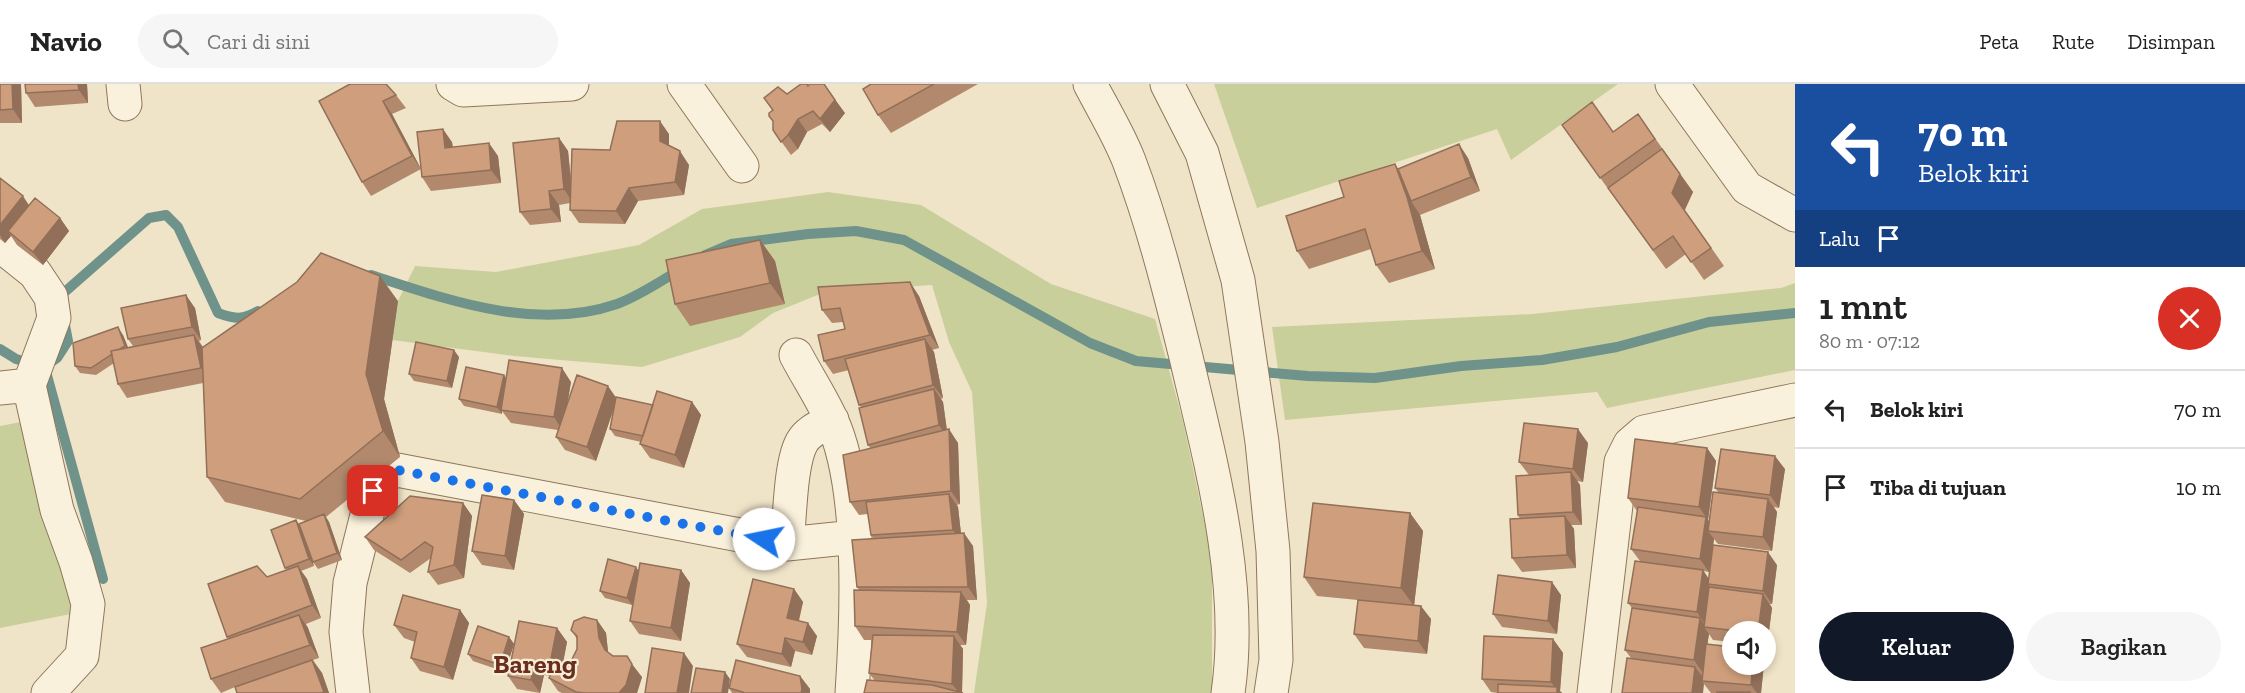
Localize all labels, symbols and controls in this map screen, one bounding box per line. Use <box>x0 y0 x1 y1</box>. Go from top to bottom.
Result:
search box <box>138 14 558 68</box>
text: Navio <box>30 25 102 58</box>
icon: search <box>159 25 192 58</box>
text: Cari di sini <box>207 28 310 55</box>
text: Peta <box>1980 29 2019 54</box>
text: Rute <box>2052 29 2094 54</box>
text: Disimpan <box>2127 29 2215 54</box>
text: 70 m <box>1918 106 2008 157</box>
icon: left <box>1819 108 1897 186</box>
text: Belok kiri <box>1918 157 2029 189</box>
icon: arrive <box>1872 222 1905 255</box>
text: Lalu <box>1819 225 1860 252</box>
text: 1 mnt <box>1819 285 1907 328</box>
button: close <box>2158 287 2221 350</box>
text: 80 m · 07:12 <box>1819 329 1920 353</box>
icon: left <box>1819 393 1852 426</box>
text: Belok kiri <box>1870 396 1963 423</box>
text: 70 m <box>2174 396 2221 423</box>
pin <box>347 465 398 516</box>
icon: arrive <box>1819 471 1852 504</box>
icon: arrive <box>356 474 389 507</box>
text: Tiba di tujuan <box>1870 474 2006 501</box>
text: 10 m <box>2176 474 2221 501</box>
position arrow <box>732 507 796 571</box>
button: Keluar <box>1819 612 2014 681</box>
button: Bagikan <box>2026 612 2221 681</box>
map controls <box>1722 621 1776 675</box>
button: sound <box>1722 621 1776 675</box>
district label: Bareng <box>493 648 577 680</box>

